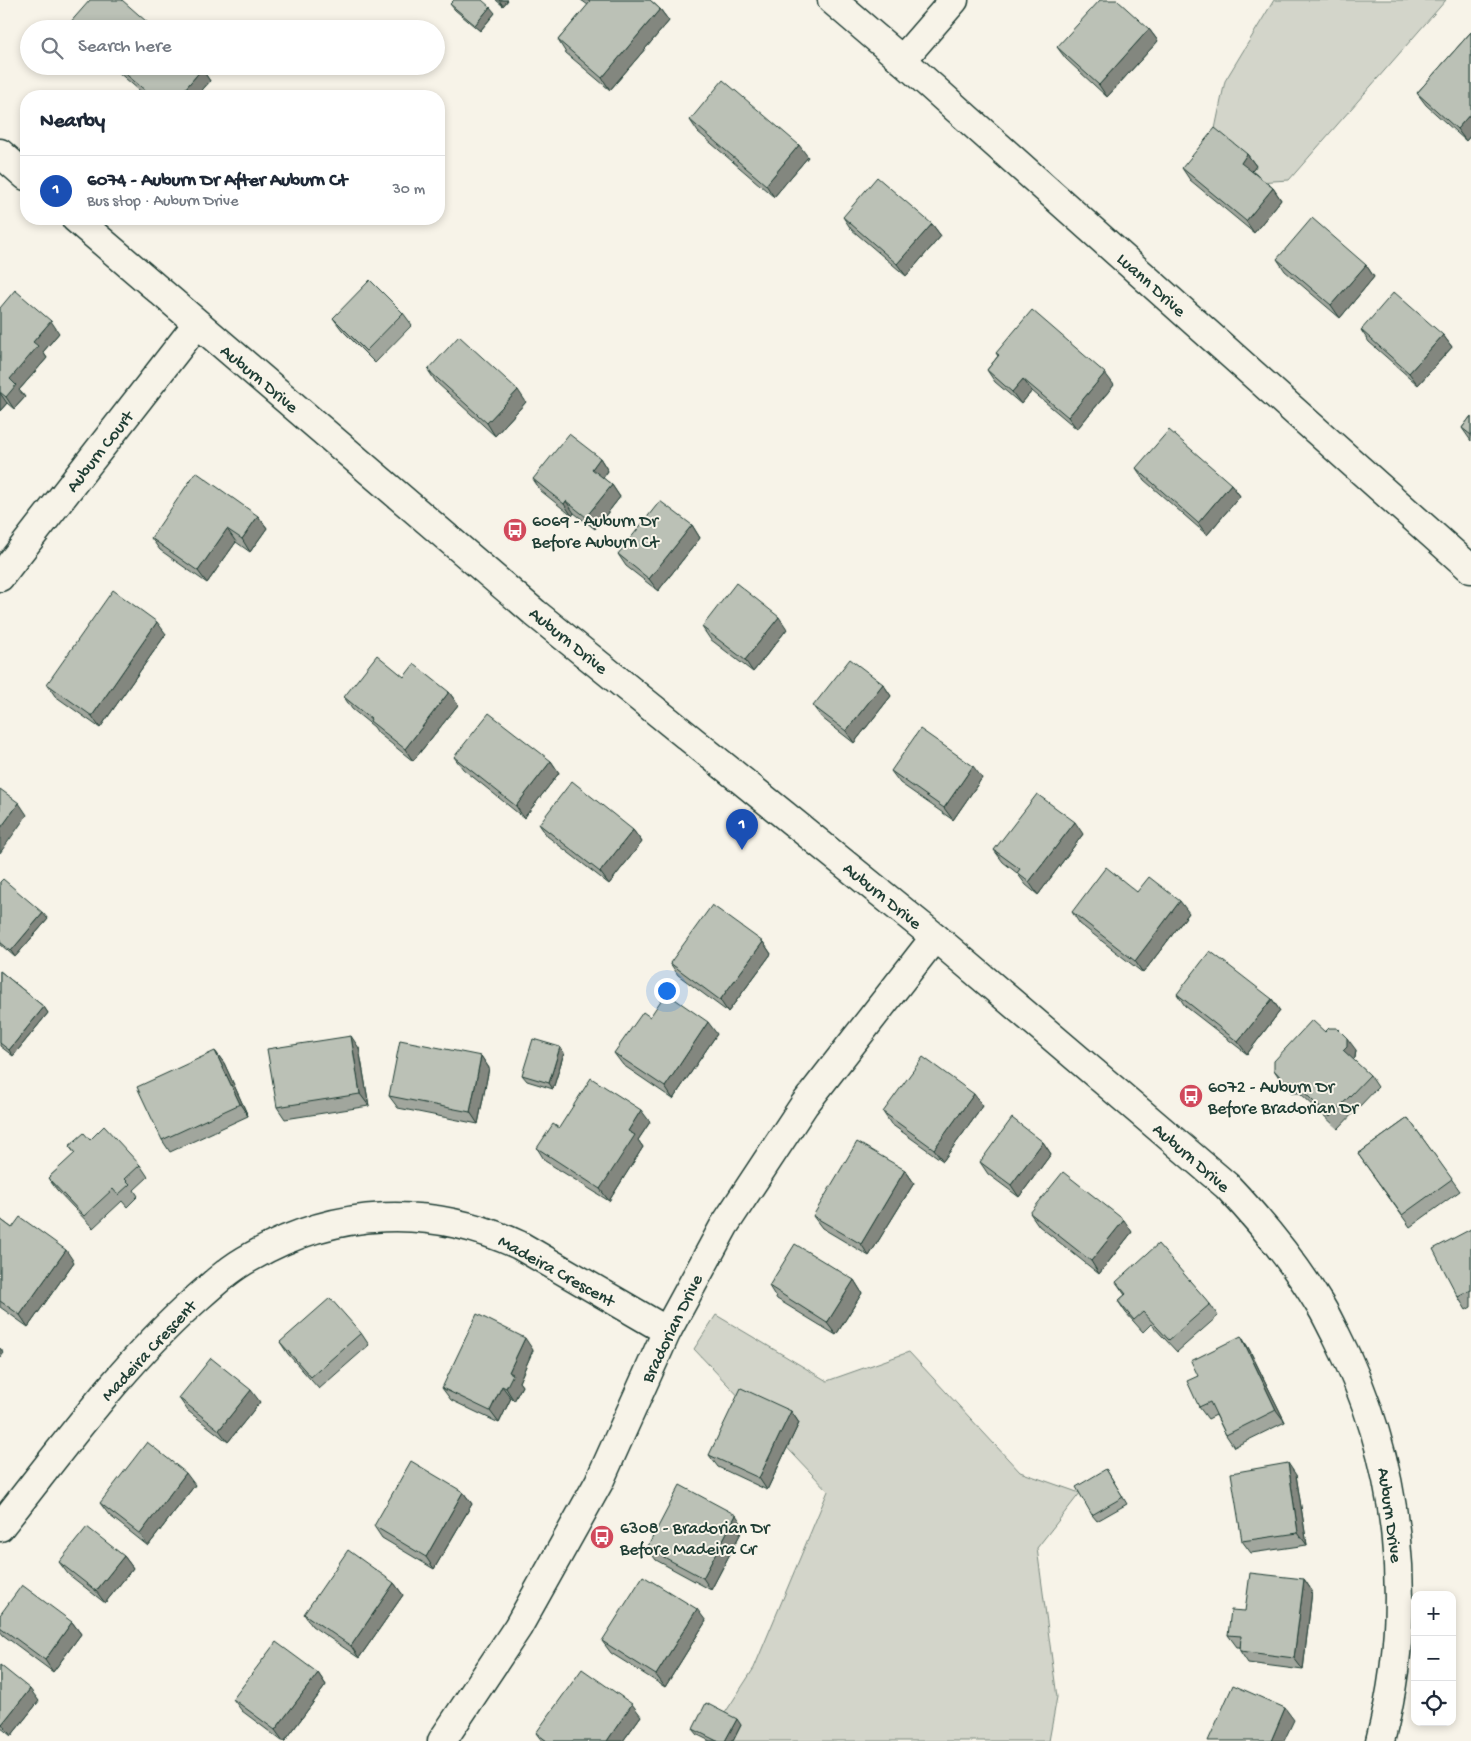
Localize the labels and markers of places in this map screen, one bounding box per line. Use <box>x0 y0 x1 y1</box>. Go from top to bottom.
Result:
place label: 6069 - Auburn Dr Before Auburn Ct <box>531 512 660 554</box>
bus stop icon: 6069 - Auburn Dr Before Auburn Ct <box>502 517 528 543</box>
pin: 1 <box>726 809 758 850</box>
place label: 6072 - Auburn Dr Before Bradorian Dr <box>1207 1078 1360 1120</box>
bus stop icon: 6072 - Auburn Dr Before Bradorian Dr <box>1178 1083 1204 1109</box>
place label: 6308 - Bradorian Dr Before Madeira Cr <box>619 1519 771 1561</box>
bus stop icon: 6308 - Bradorian Dr Before Madeira Cr <box>589 1524 615 1550</box>

